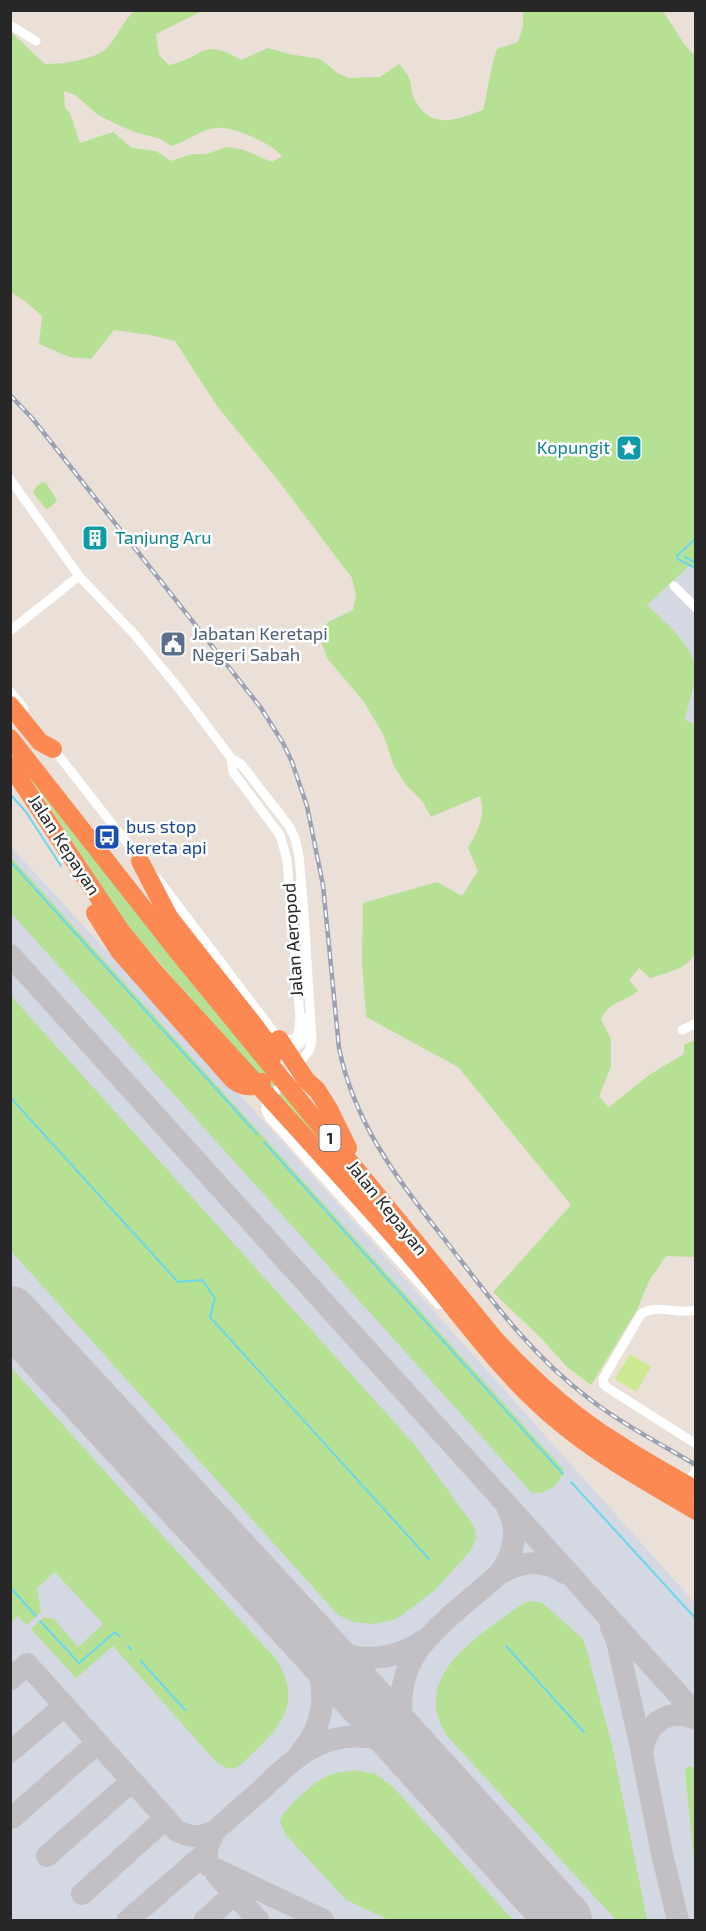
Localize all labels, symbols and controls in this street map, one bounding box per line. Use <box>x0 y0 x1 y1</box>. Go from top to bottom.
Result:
place icon: Kopungit <box>614 433 644 463</box>
place label: Kopungit <box>537 436 610 458</box>
building icon: Tanjung Aru <box>80 523 110 553</box>
place label: Tanjung Aru <box>115 526 212 548</box>
place label: Jabatan Keretapi Negeri Sabah <box>192 622 328 665</box>
public building icon: Jabatan Keretapi Negeri Sabah <box>158 629 188 659</box>
street label: Jalan Kepayan <box>24 790 106 899</box>
place label: bus stop kereta api <box>126 815 207 858</box>
bus stop icon: bus stop kereta api <box>92 822 122 852</box>
street label: Jalan Aeropod <box>277 882 307 998</box>
road number: 1 <box>320 1125 340 1151</box>
street label: Jalan Kepayan <box>343 1155 433 1259</box>

